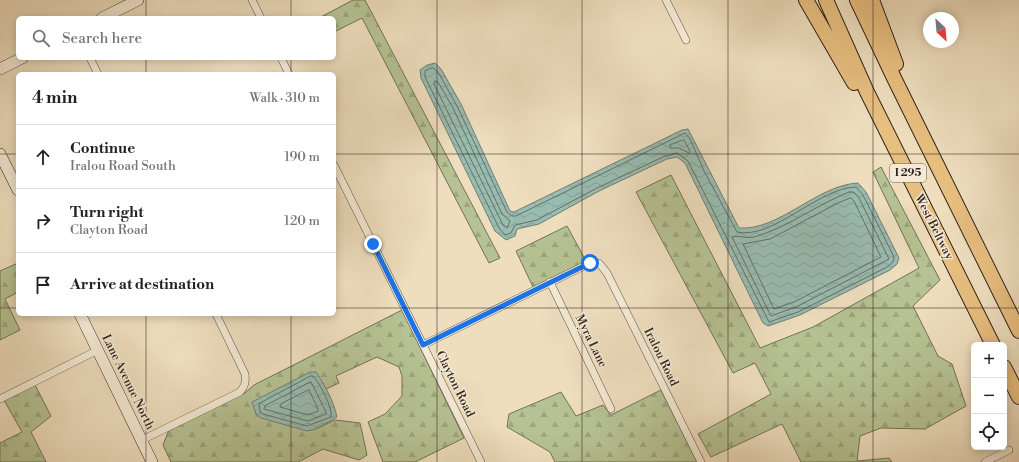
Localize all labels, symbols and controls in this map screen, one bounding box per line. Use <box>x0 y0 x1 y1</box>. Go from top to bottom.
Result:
north arrow <box>923 12 959 48</box>
search box <box>16 16 336 60</box>
icon: search <box>30 27 52 49</box>
text: Search here <box>62 29 142 48</box>
text: 4 min <box>32 87 77 109</box>
text: Walk · 310 m <box>250 90 320 106</box>
text: Continue <box>70 139 135 158</box>
icon: ahead <box>32 146 54 168</box>
text: 190 m <box>284 149 320 165</box>
text: Iralou Road South <box>70 158 176 174</box>
road number: I 295 <box>890 164 926 182</box>
street label: West Beltway <box>911 191 957 262</box>
text: Turn right <box>70 203 144 222</box>
icon: right <box>32 210 54 232</box>
text: 120 m <box>284 213 320 229</box>
text: Clayton Road <box>70 222 148 238</box>
route end <box>364 235 382 253</box>
route start <box>581 254 599 272</box>
icon: arrive <box>32 274 54 296</box>
text: Arrive at destination <box>70 275 214 294</box>
street label: Myra Lane <box>572 312 610 370</box>
street label: Iralou Road <box>640 325 682 389</box>
street label: Lane Avenue North <box>98 332 158 432</box>
map controls <box>971 342 1007 450</box>
button: + <box>971 342 1007 378</box>
street label: Clayton Road <box>432 348 478 420</box>
button: − <box>971 378 1007 414</box>
button: locate <box>971 414 1007 450</box>

